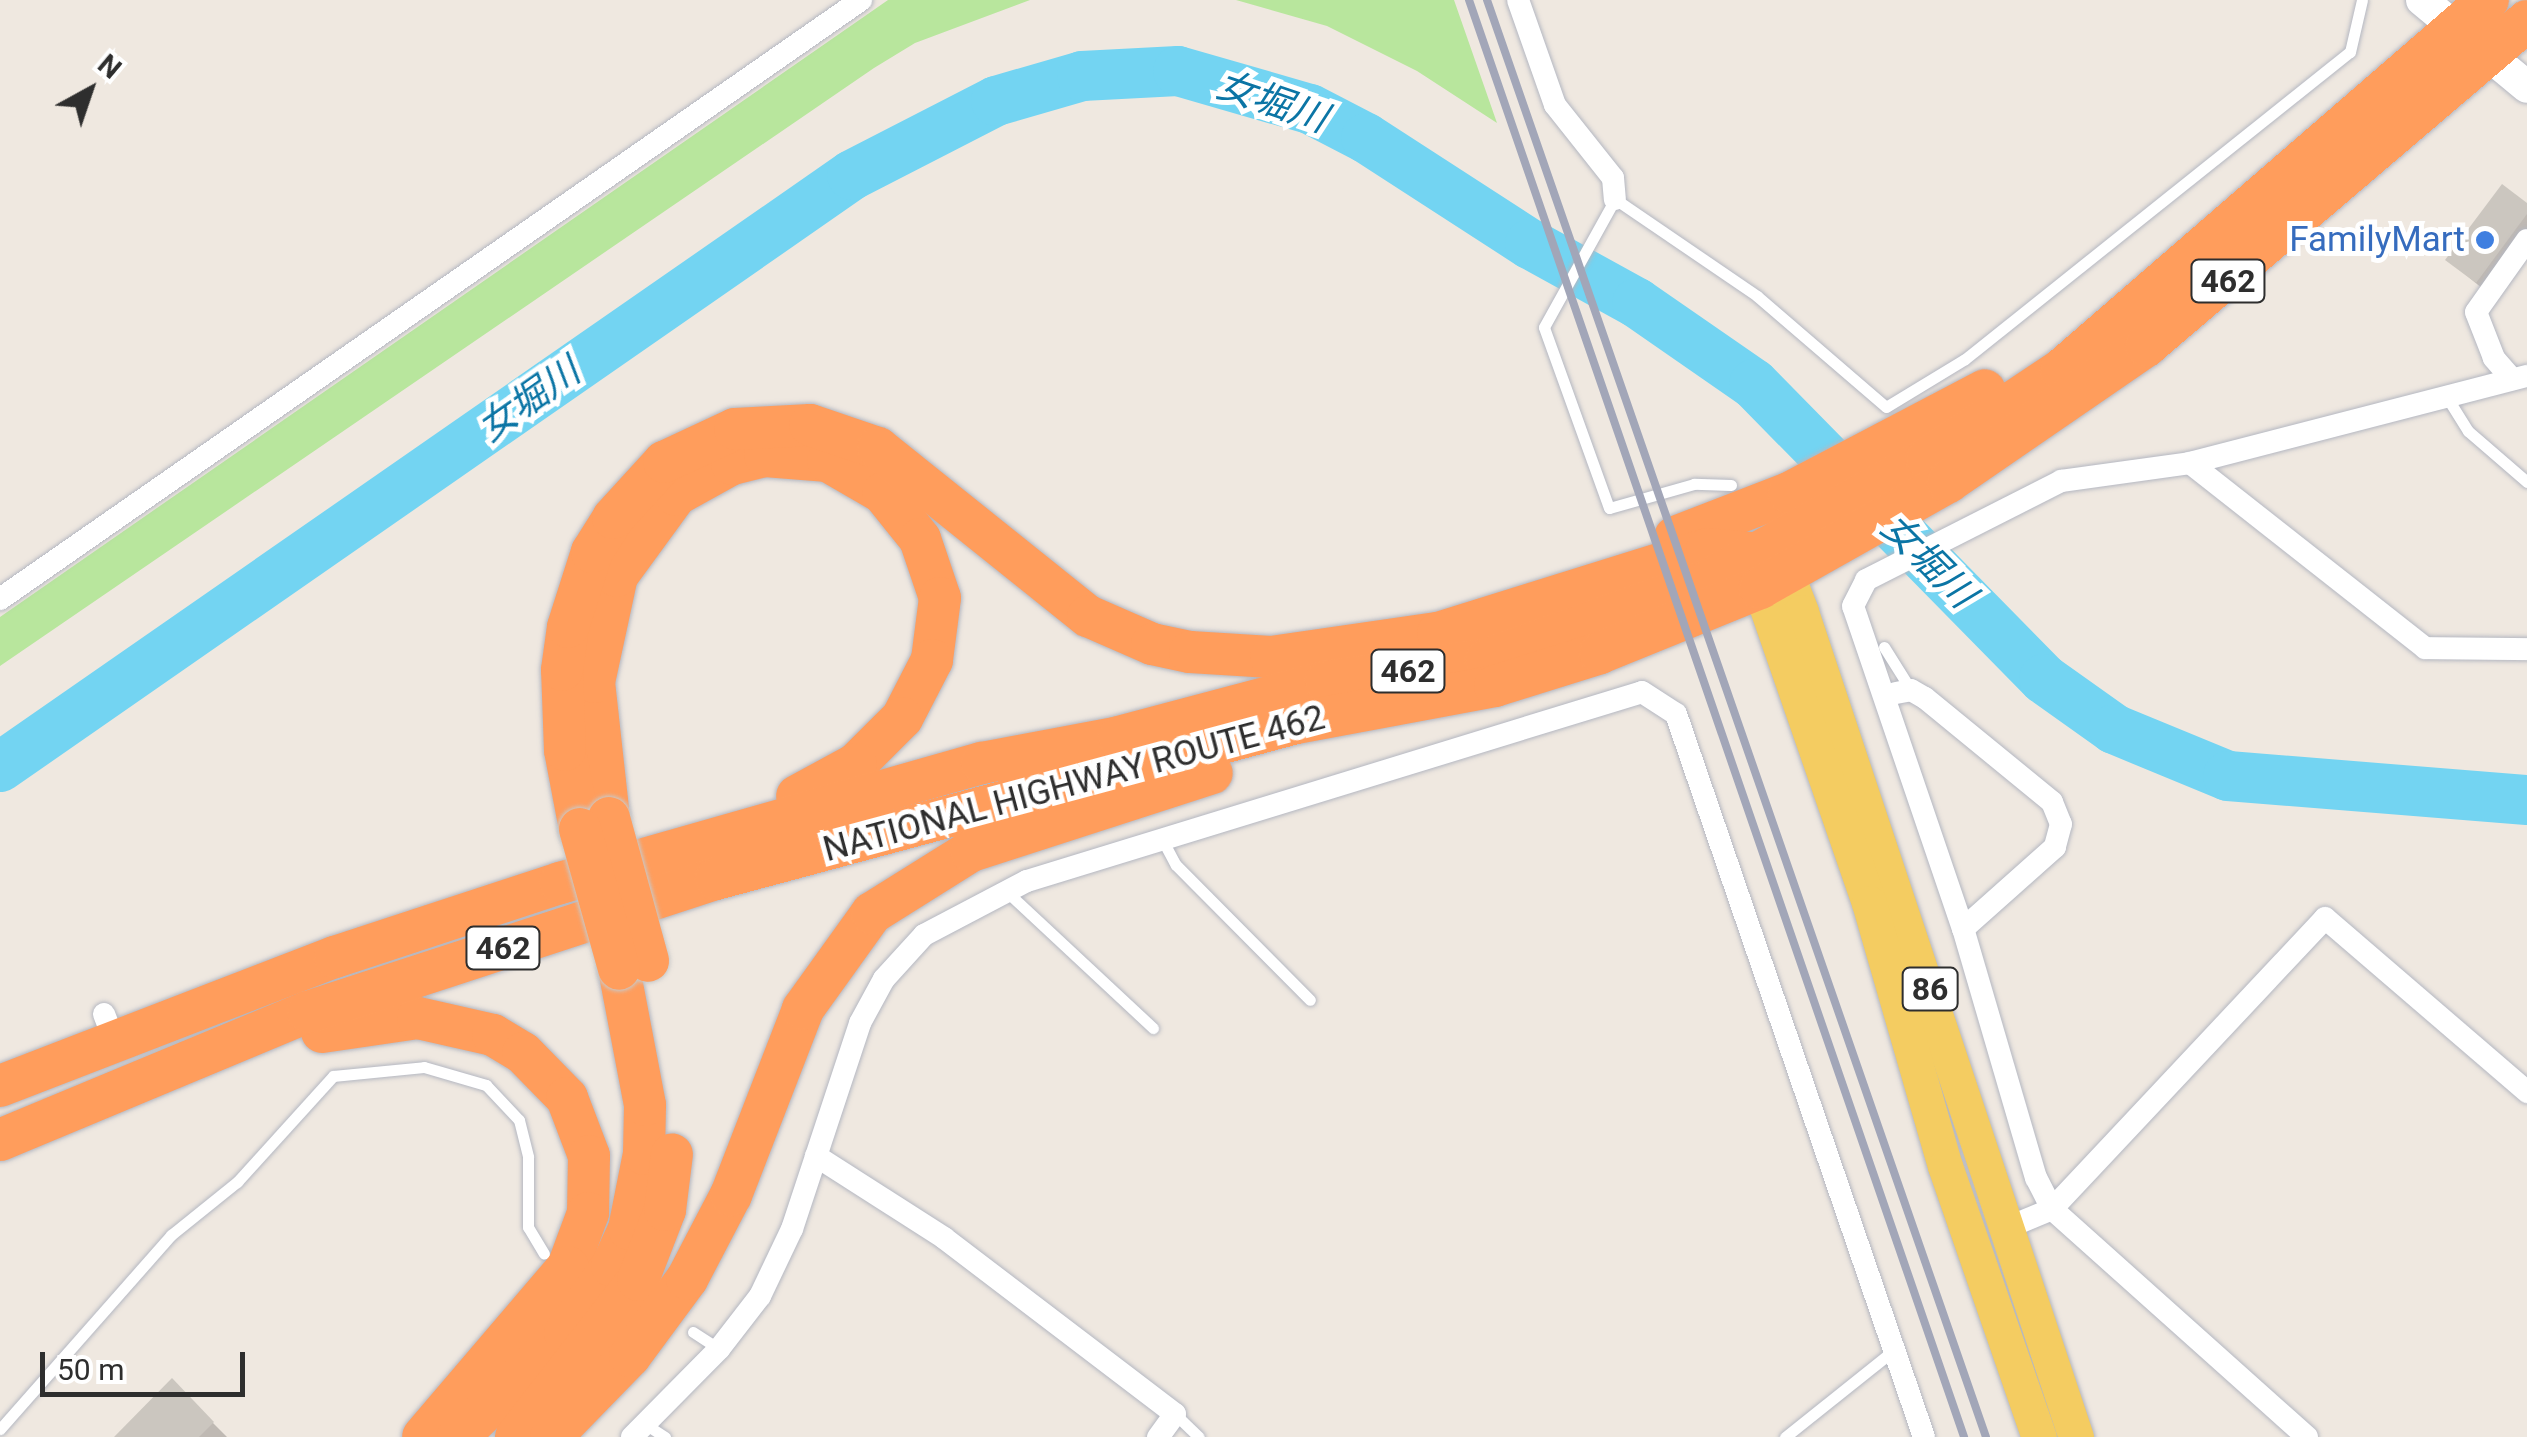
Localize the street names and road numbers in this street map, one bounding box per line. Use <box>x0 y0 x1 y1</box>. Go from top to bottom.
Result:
road number: 462 <box>2188 254 2268 308</box>
road number: 462 <box>1368 644 1448 698</box>
street label: NATIONAL HIGHWAY ROUTE 462 <box>819 697 1329 871</box>
road number: 462 <box>463 921 543 975</box>
road number: 86 <box>1900 962 1960 1016</box>

